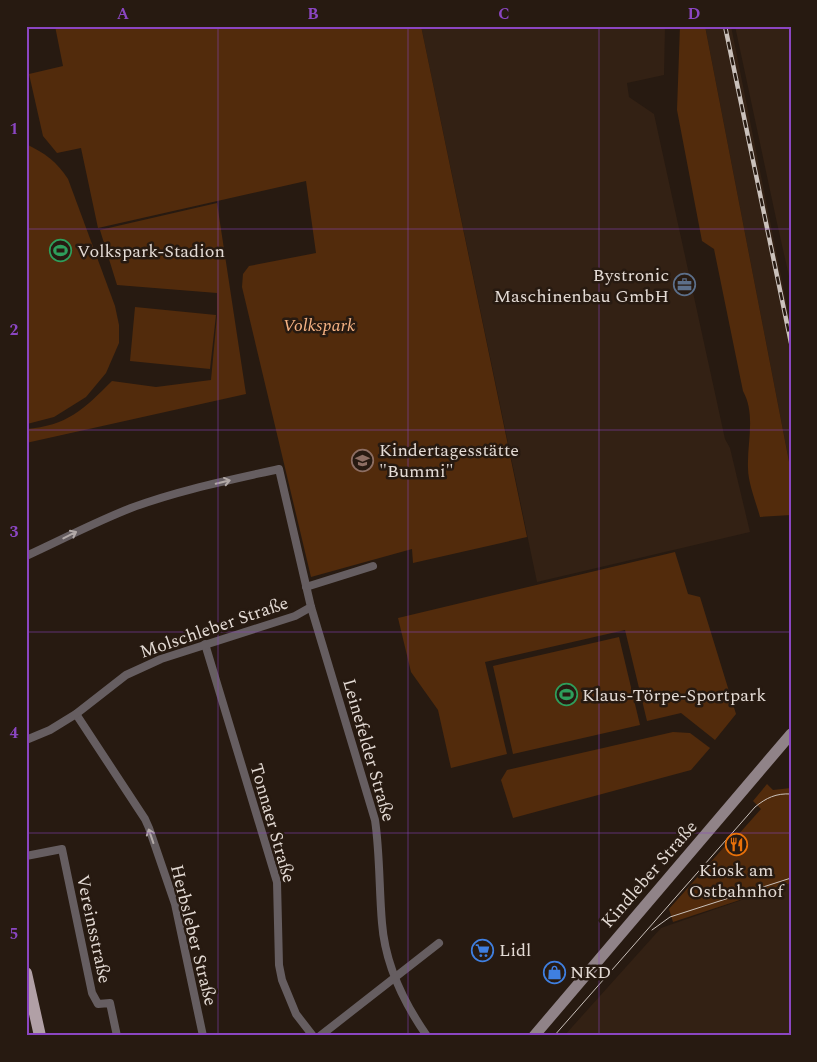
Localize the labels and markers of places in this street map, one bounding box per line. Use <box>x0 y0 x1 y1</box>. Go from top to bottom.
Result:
place label: Volkspark-Stadion <box>77 238 225 265</box>
sports icon: Volkspark-Stadion <box>49 239 73 263</box>
place label: Bystronic Maschinenbau GmbH <box>494 262 669 310</box>
office icon: Bystronic Maschinenbau GmbH <box>673 273 697 297</box>
place label: Kindertagesstätte "Bummi" <box>379 437 519 485</box>
school or university icon: Kindertagesstätte "Bummi" <box>351 448 375 472</box>
place label: Klaus-Törpe-Sportpark <box>582 682 766 709</box>
sports icon: Klaus-Törpe-Sportpark <box>554 683 578 707</box>
restaurant icon: Kiosk am Ostbahnhof <box>724 833 748 857</box>
place label: Kiosk am Ostbahnhof <box>689 857 785 905</box>
place label: Lidl <box>499 937 531 964</box>
supermarket icon: Lidl <box>471 938 495 962</box>
place label: NKD <box>570 959 611 986</box>
shop icon: NKD <box>542 960 566 984</box>

